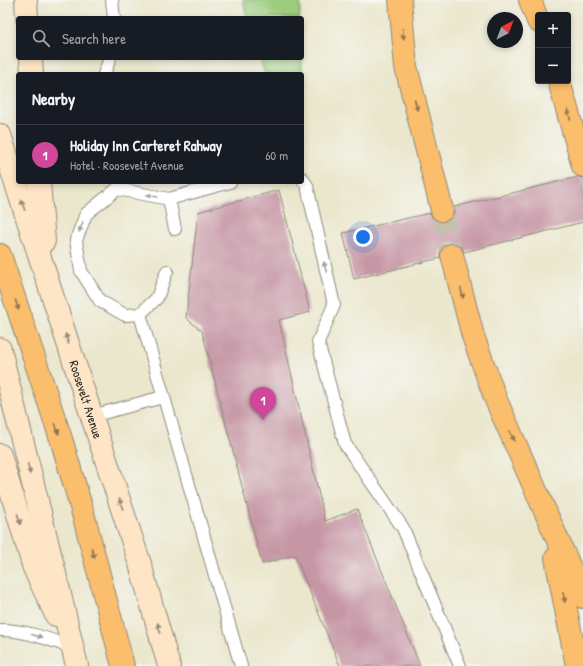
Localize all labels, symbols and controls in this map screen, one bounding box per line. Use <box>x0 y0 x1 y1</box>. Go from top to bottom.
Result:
north arrow <box>487 12 523 48</box>
map controls <box>535 12 571 84</box>
button: + <box>535 12 571 48</box>
search box <box>16 16 304 60</box>
icon: search <box>30 27 52 49</box>
one-way arrow <box>400 27 406 40</box>
text: Search here <box>62 28 126 49</box>
button: − <box>535 48 571 84</box>
text: Nearby <box>32 87 75 110</box>
one-way arrow <box>413 99 419 111</box>
one-way arrow <box>566 109 572 121</box>
text: Holiday Inn Carteret Rahway <box>70 135 222 156</box>
text: 1 <box>43 146 47 164</box>
text: 60 m <box>265 146 288 164</box>
text: Hotel · Roosevelt Avenue <box>70 156 184 174</box>
one-way arrow <box>146 192 158 198</box>
one-way arrow <box>20 198 26 210</box>
one-way arrow <box>78 221 84 233</box>
your location <box>353 227 373 247</box>
one-way arrow <box>322 261 328 273</box>
one-way arrow <box>459 287 465 299</box>
one-way arrow <box>14 299 20 311</box>
one-way arrow <box>64 332 70 344</box>
street label: Roosevelt Avenue <box>65 358 107 441</box>
pin: 1 <box>250 387 276 420</box>
one-way arrow <box>54 423 60 435</box>
one-way arrow <box>509 430 515 441</box>
one-way arrow <box>27 463 33 475</box>
one-way arrow <box>117 498 123 510</box>
one-way arrow <box>16 514 22 526</box>
one-way arrow <box>91 547 97 560</box>
one-way arrow <box>561 591 567 603</box>
one-way arrow <box>156 622 162 634</box>
one-way arrow <box>31 633 43 639</box>

